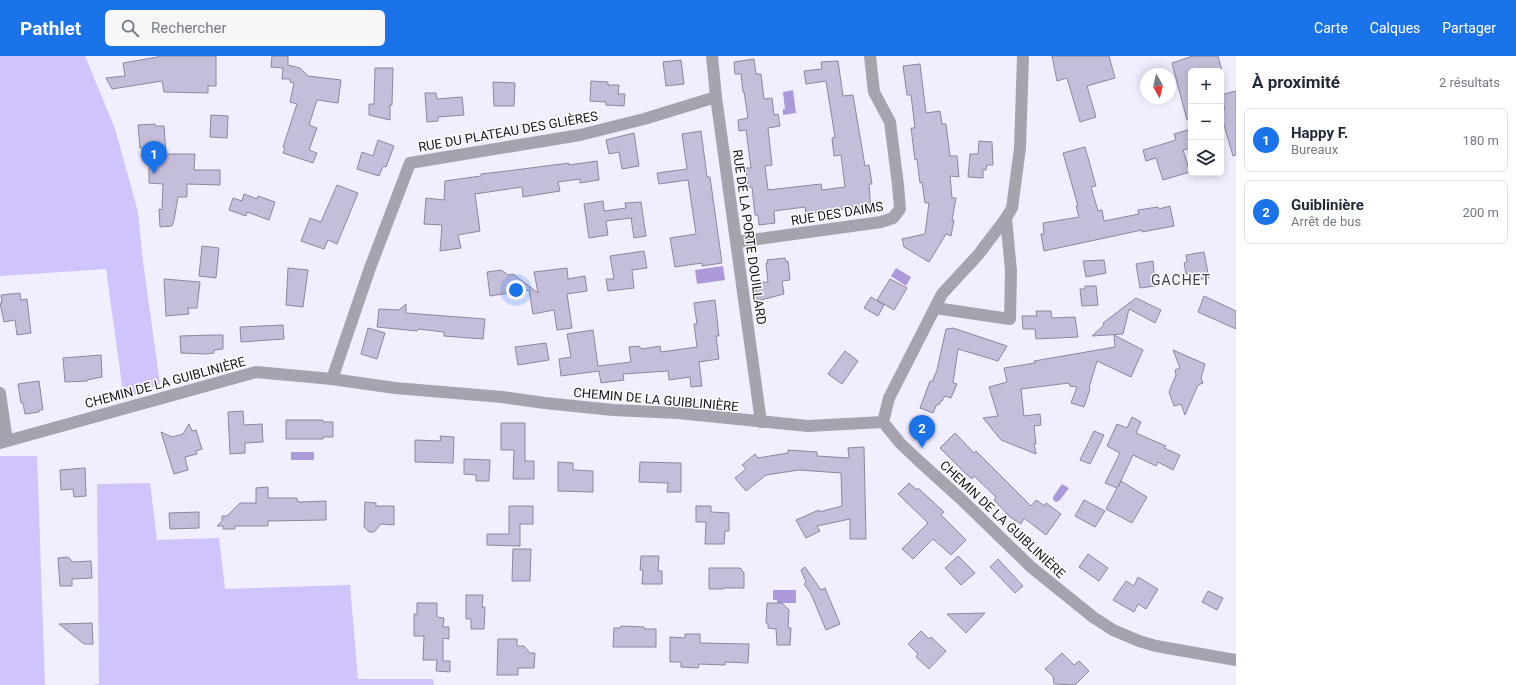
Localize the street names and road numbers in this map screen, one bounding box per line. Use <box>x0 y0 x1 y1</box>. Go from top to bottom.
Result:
street label: RUE DU PLATEAU DES GLIÈRES <box>417 108 599 155</box>
street label: RUE DE LA PORTE DOUILLARD <box>730 149 769 326</box>
street label: RUE DES DAIMS <box>790 199 885 228</box>
street label: CHEMIN DE LA GUIBLINIÈRE <box>83 354 247 411</box>
street label: CHEMIN DE LA GUIBLINIÈRE <box>573 385 739 414</box>
street label: CHEMIN DE LA GUIBLINIÈRE <box>937 457 1068 581</box>

